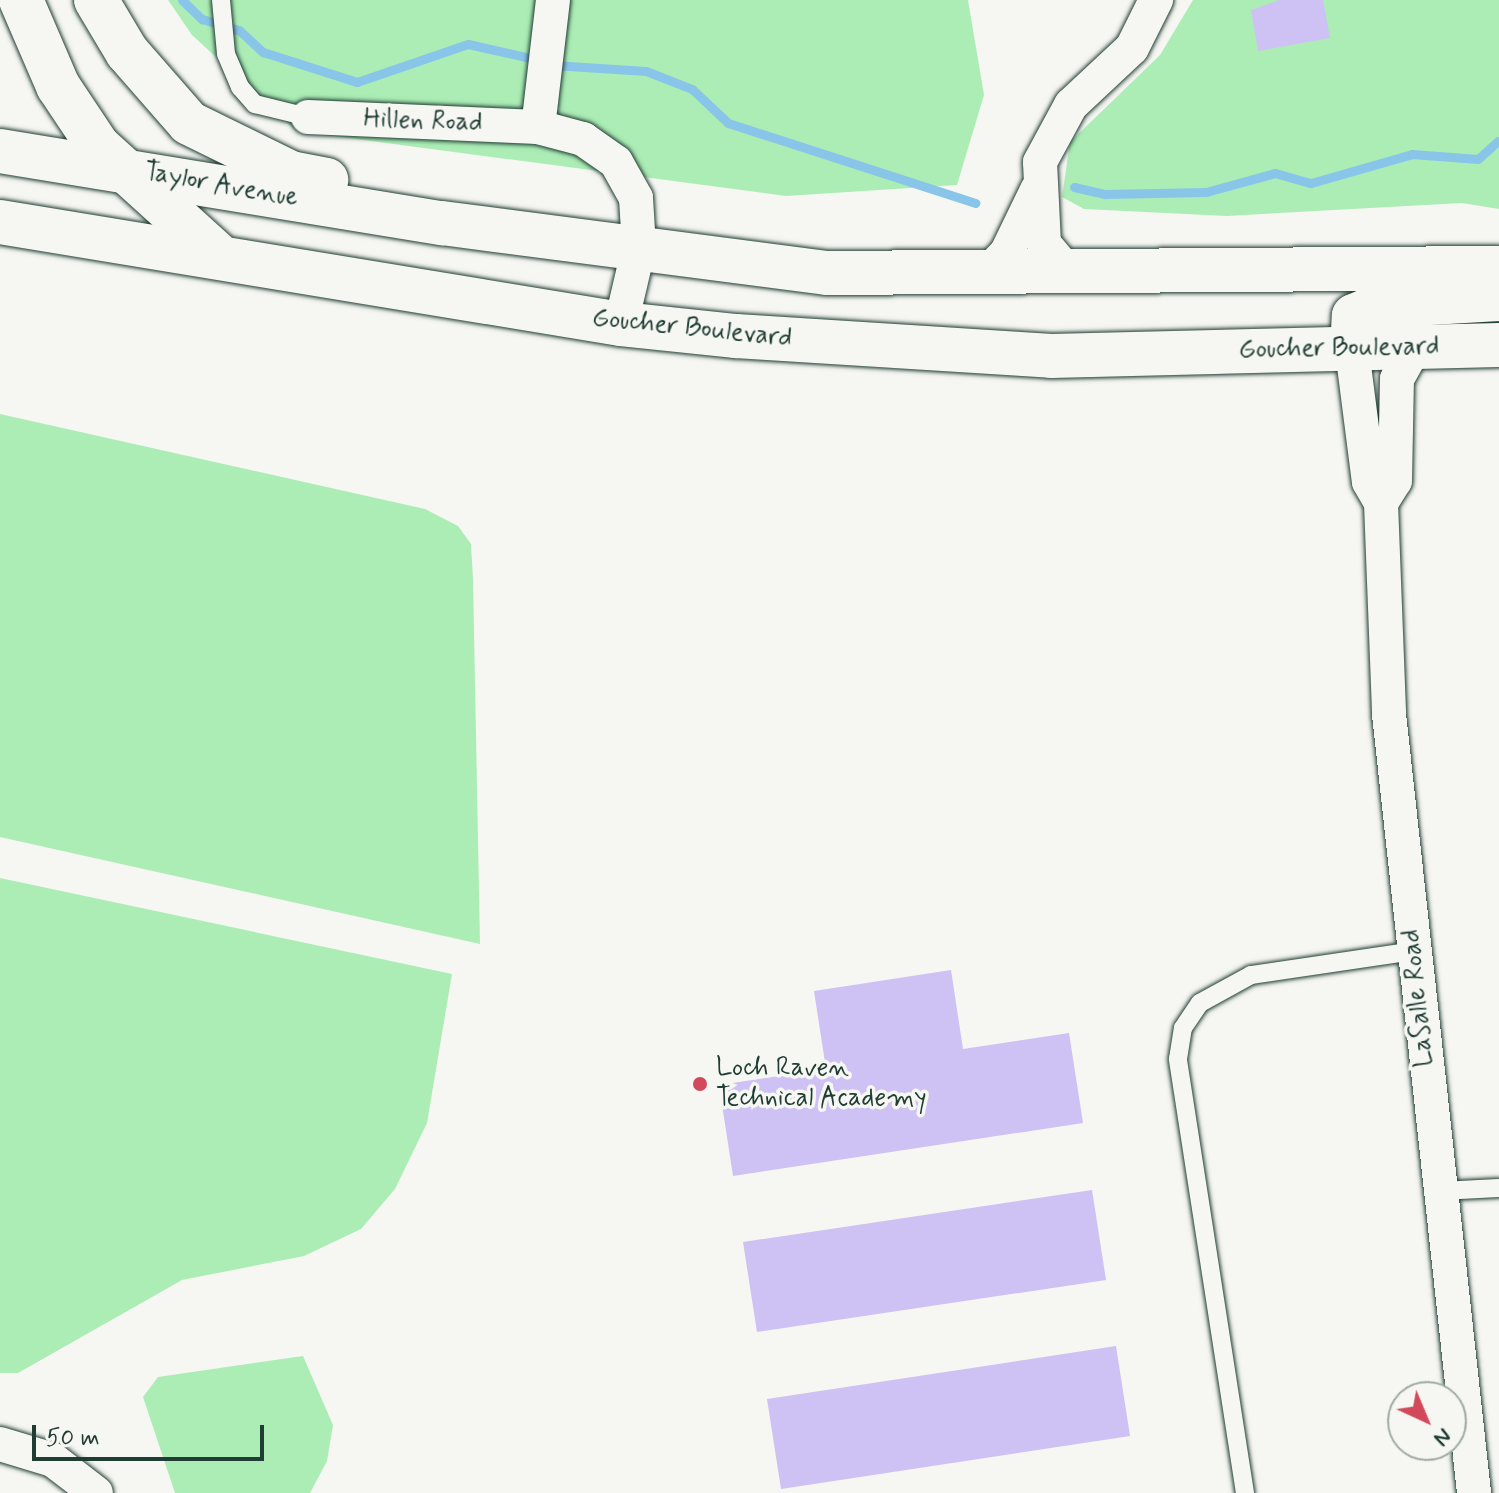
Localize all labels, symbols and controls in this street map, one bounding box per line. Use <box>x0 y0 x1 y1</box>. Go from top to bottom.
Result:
street label: Hillen Road <box>363 104 483 140</box>
street label: Taylor Avenue <box>143 157 299 215</box>
street label: Goucher Boulevard <box>593 303 791 355</box>
street label: Goucher Boulevard <box>1240 332 1438 366</box>
street label: LaSalle Road <box>1396 928 1442 1068</box>
place label: Loch Raven Technical Academy <box>716 1053 926 1114</box>
marker: Loch Raven Technical Academy <box>691 1075 709 1093</box>
north arrow <box>1387 1381 1467 1461</box>
scale bar <box>36 1409 268 1459</box>
text: N <box>1427 1422 1457 1452</box>
text: 50 m <box>46 1423 100 1454</box>

